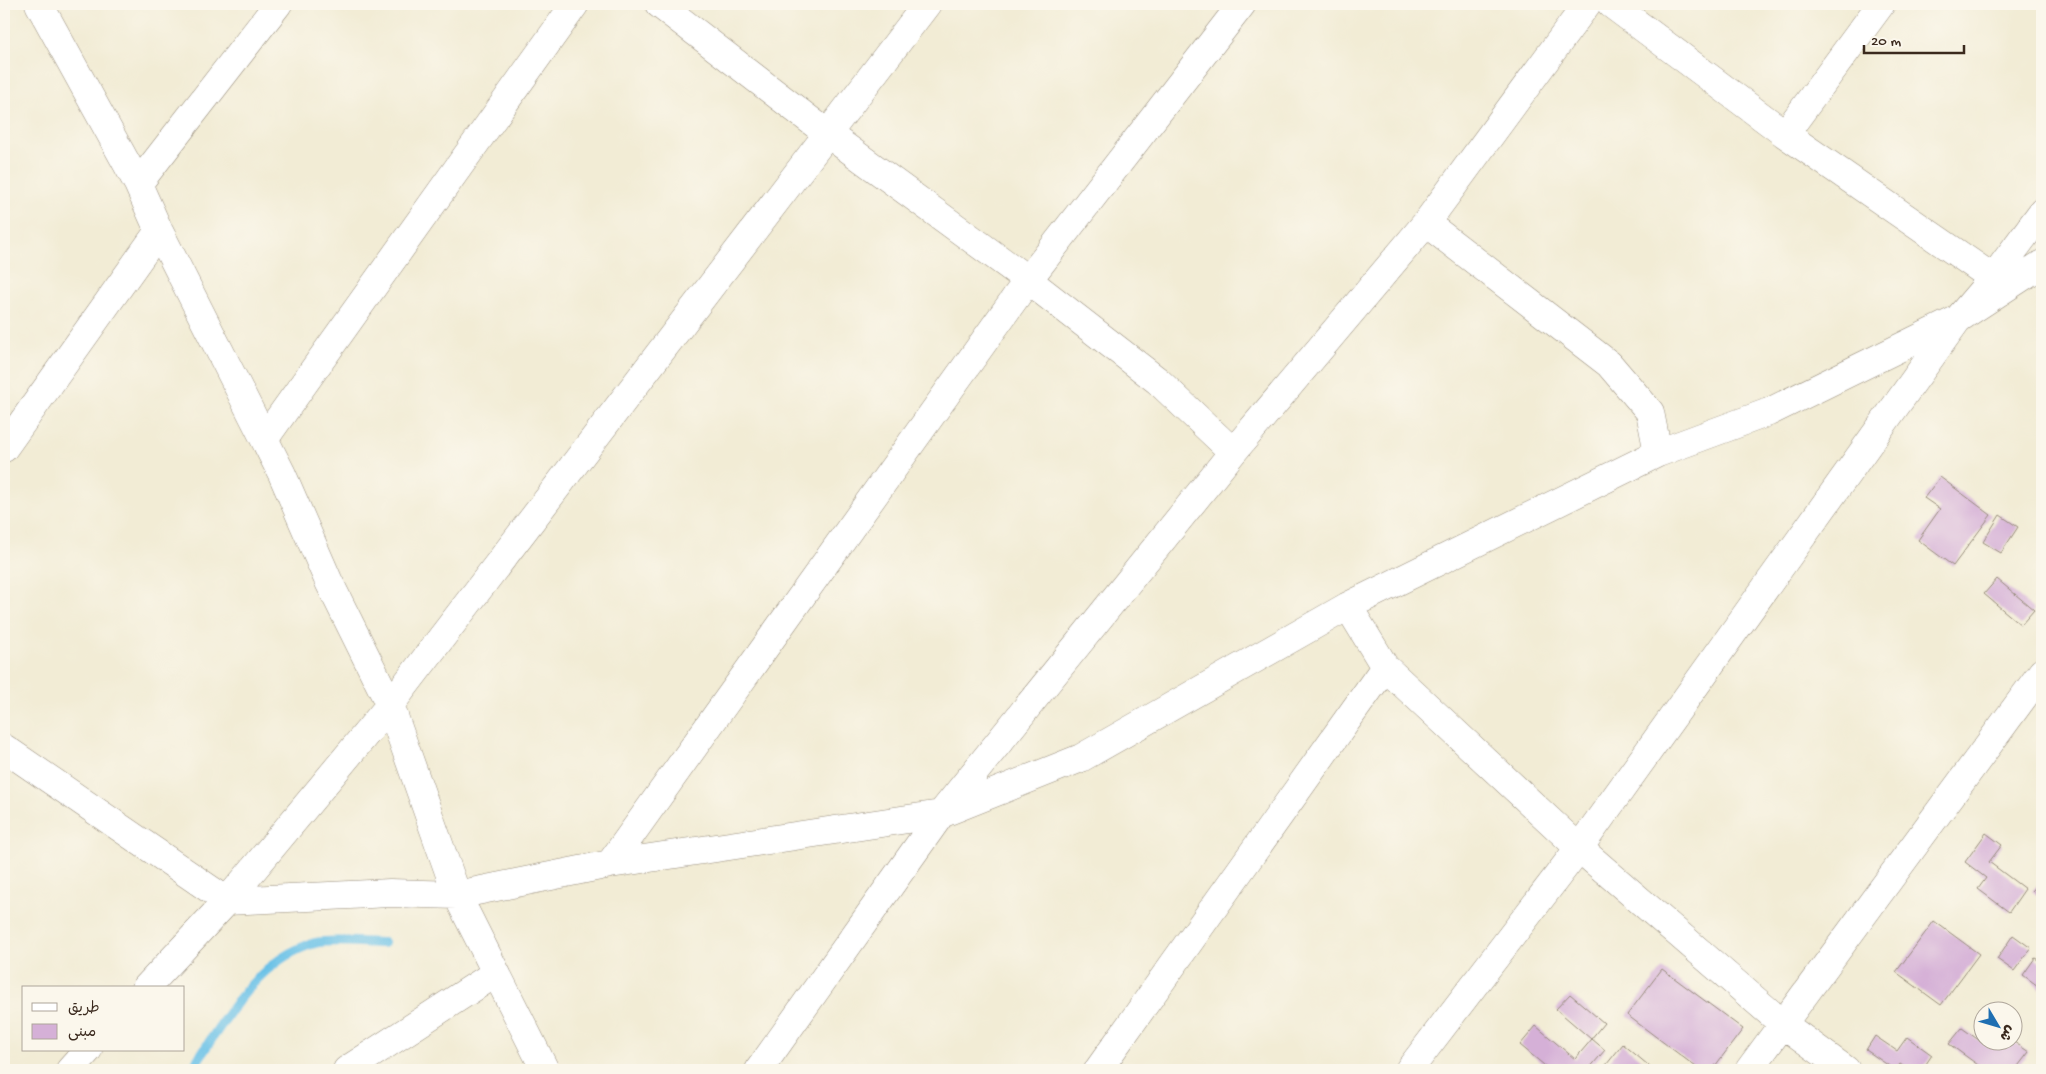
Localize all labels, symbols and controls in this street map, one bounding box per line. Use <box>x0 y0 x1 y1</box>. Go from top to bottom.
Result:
scale bar <box>1864 22 1964 54</box>
text: 20 m <box>1871 33 1901 51</box>
legend <box>22 986 185 1052</box>
text: طريق <box>68 1000 100 1018</box>
north arrow <box>1974 1002 2024 1052</box>
text: ش <box>1995 1021 2018 1044</box>
text: مبنى <box>68 1024 96 1042</box>

